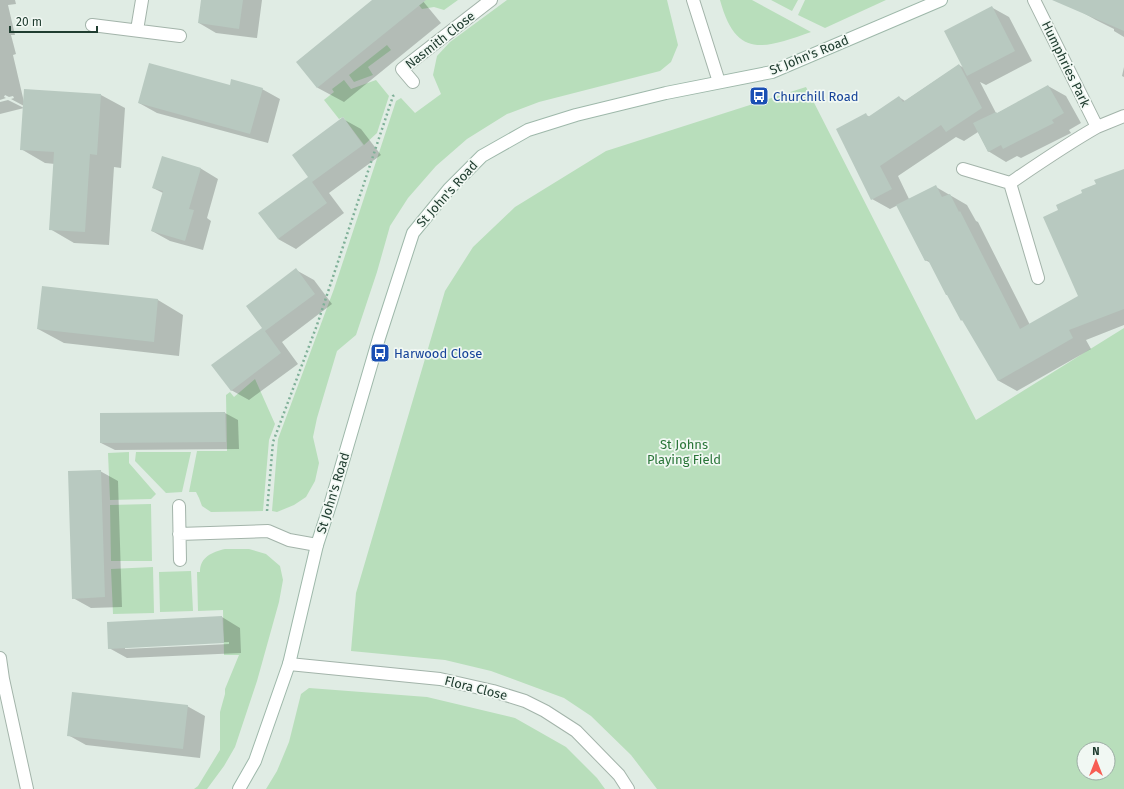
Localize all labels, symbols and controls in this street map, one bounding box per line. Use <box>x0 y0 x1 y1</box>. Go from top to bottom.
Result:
scale bar <box>10 8 97 34</box>
street label: Nasmith Close <box>402 8 478 72</box>
text: 20 m <box>16 15 42 29</box>
street label: Humphries Park <box>1039 19 1093 110</box>
street label: St John's Road <box>767 32 851 78</box>
bus stop icon: Churchill Road <box>748 85 770 107</box>
place label: Churchill Road <box>773 89 859 104</box>
street label: St John's Road <box>413 158 481 230</box>
bus stop icon: Harwood Close <box>369 342 391 364</box>
place label: Harwood Close <box>394 346 482 361</box>
park label: St Johns Playing Field <box>647 437 721 467</box>
street label: St John's Road <box>314 451 352 535</box>
street label: Flora Close <box>443 673 509 703</box>
north arrow <box>1076 741 1116 781</box>
text: N <box>1092 745 1100 758</box>

